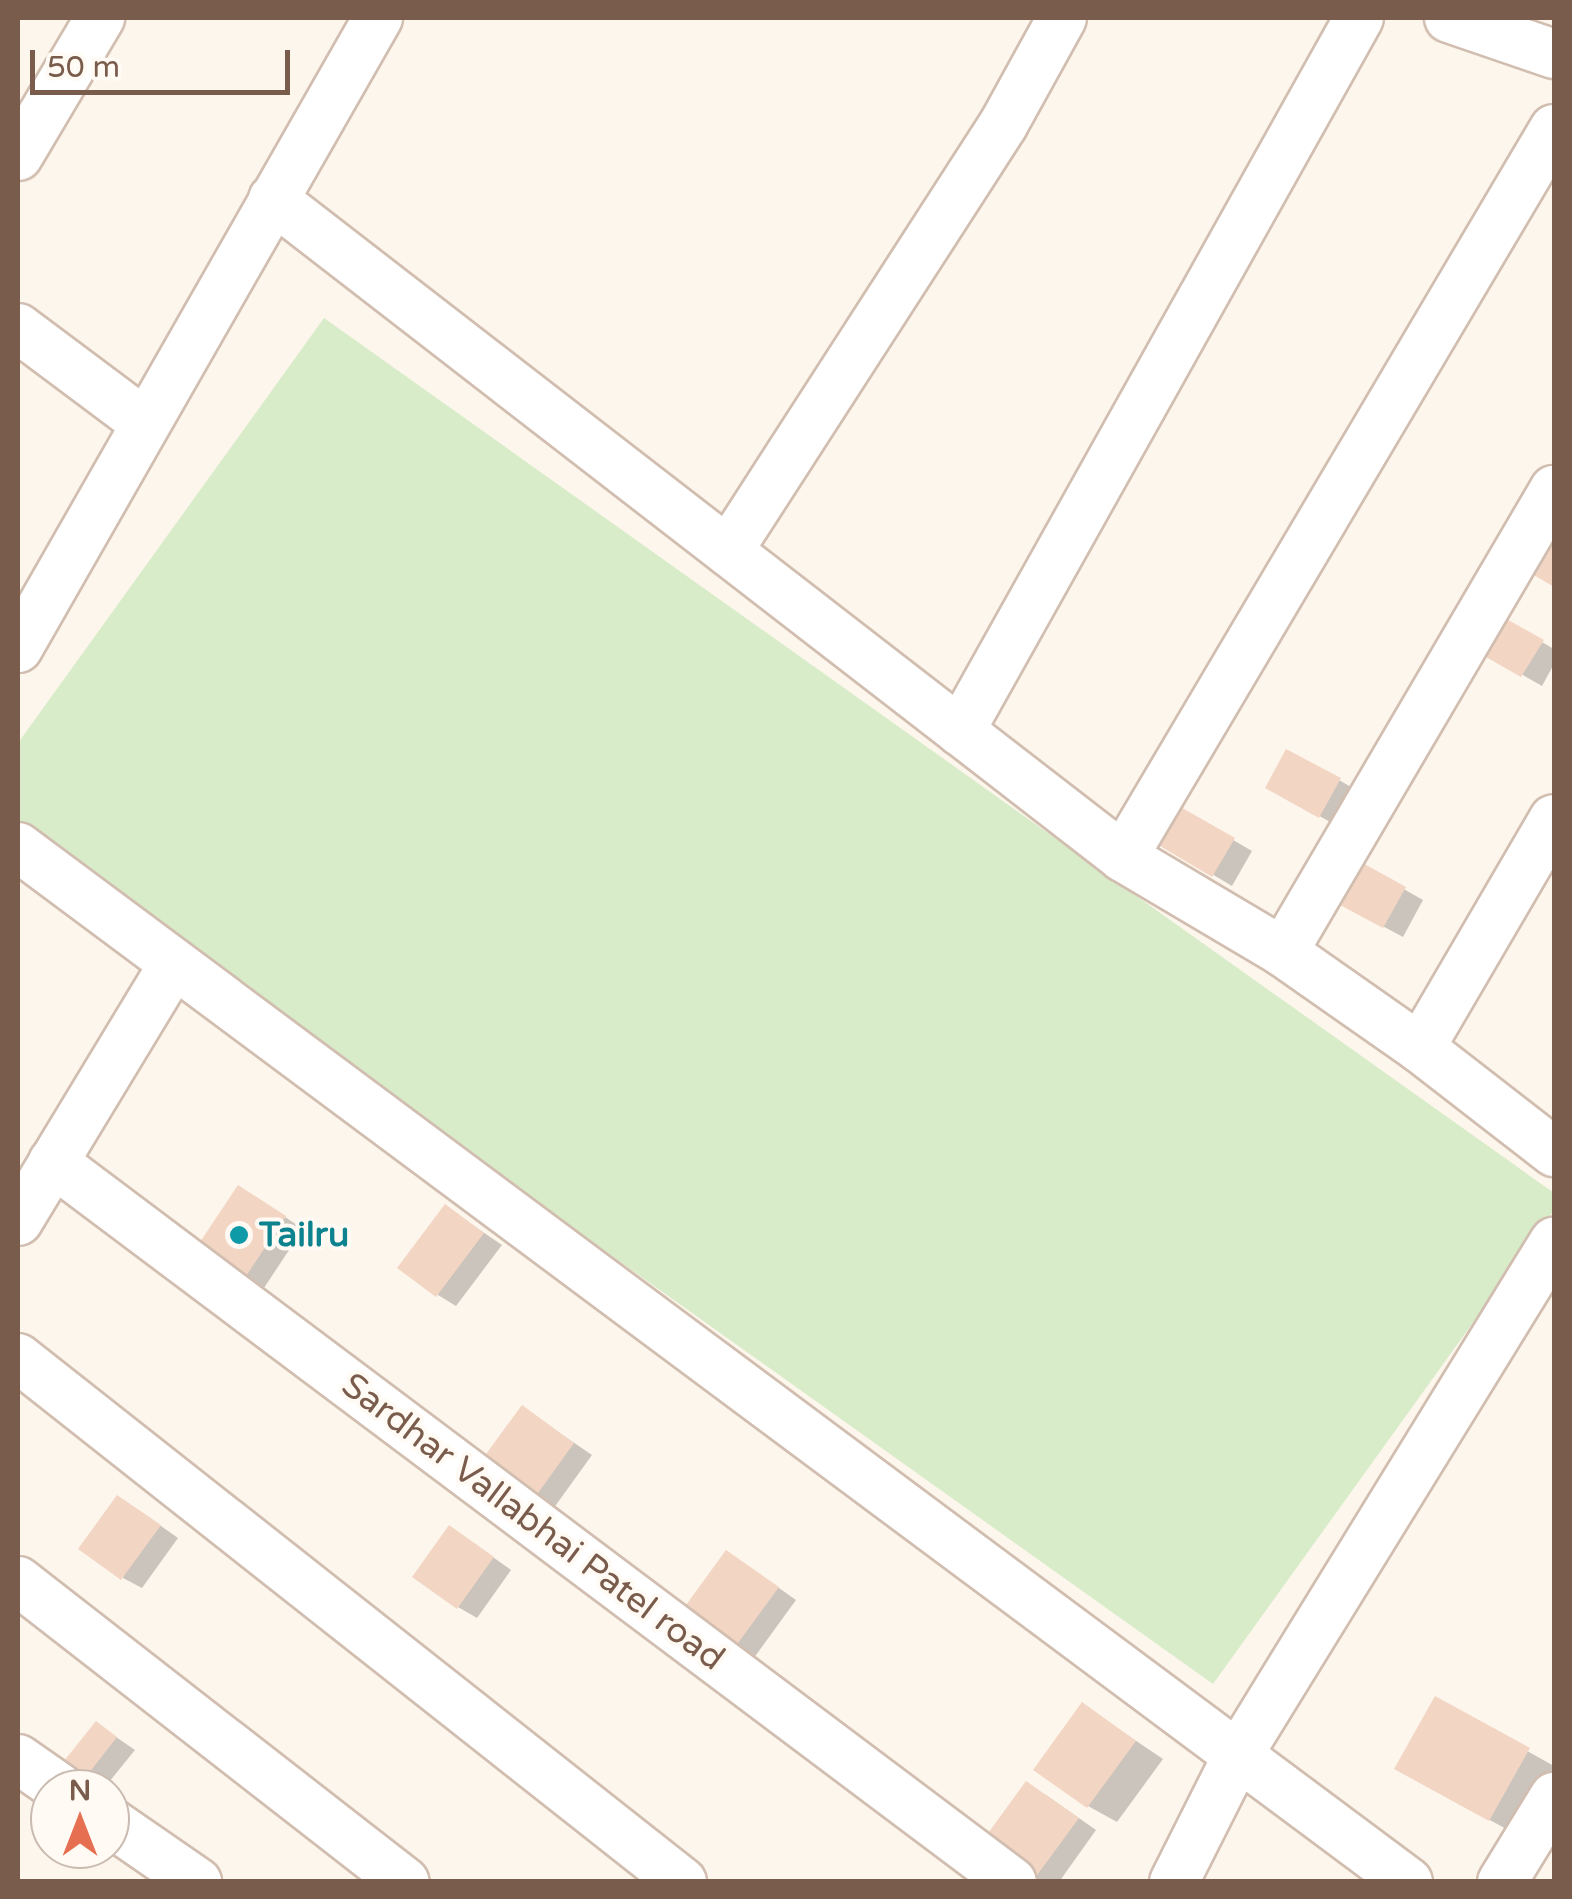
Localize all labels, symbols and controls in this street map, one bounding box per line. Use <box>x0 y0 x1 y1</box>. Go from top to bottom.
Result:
scale bar <box>35 30 295 92</box>
text: 50 m <box>47 49 120 86</box>
place label: Tailru <box>259 1214 349 1256</box>
marker: Tailru <box>228 1224 250 1246</box>
street label: Sardhar Vallabhai Patel road <box>333 1364 733 1680</box>
north arrow <box>30 1769 130 1869</box>
text: N <box>69 1774 91 1808</box>

